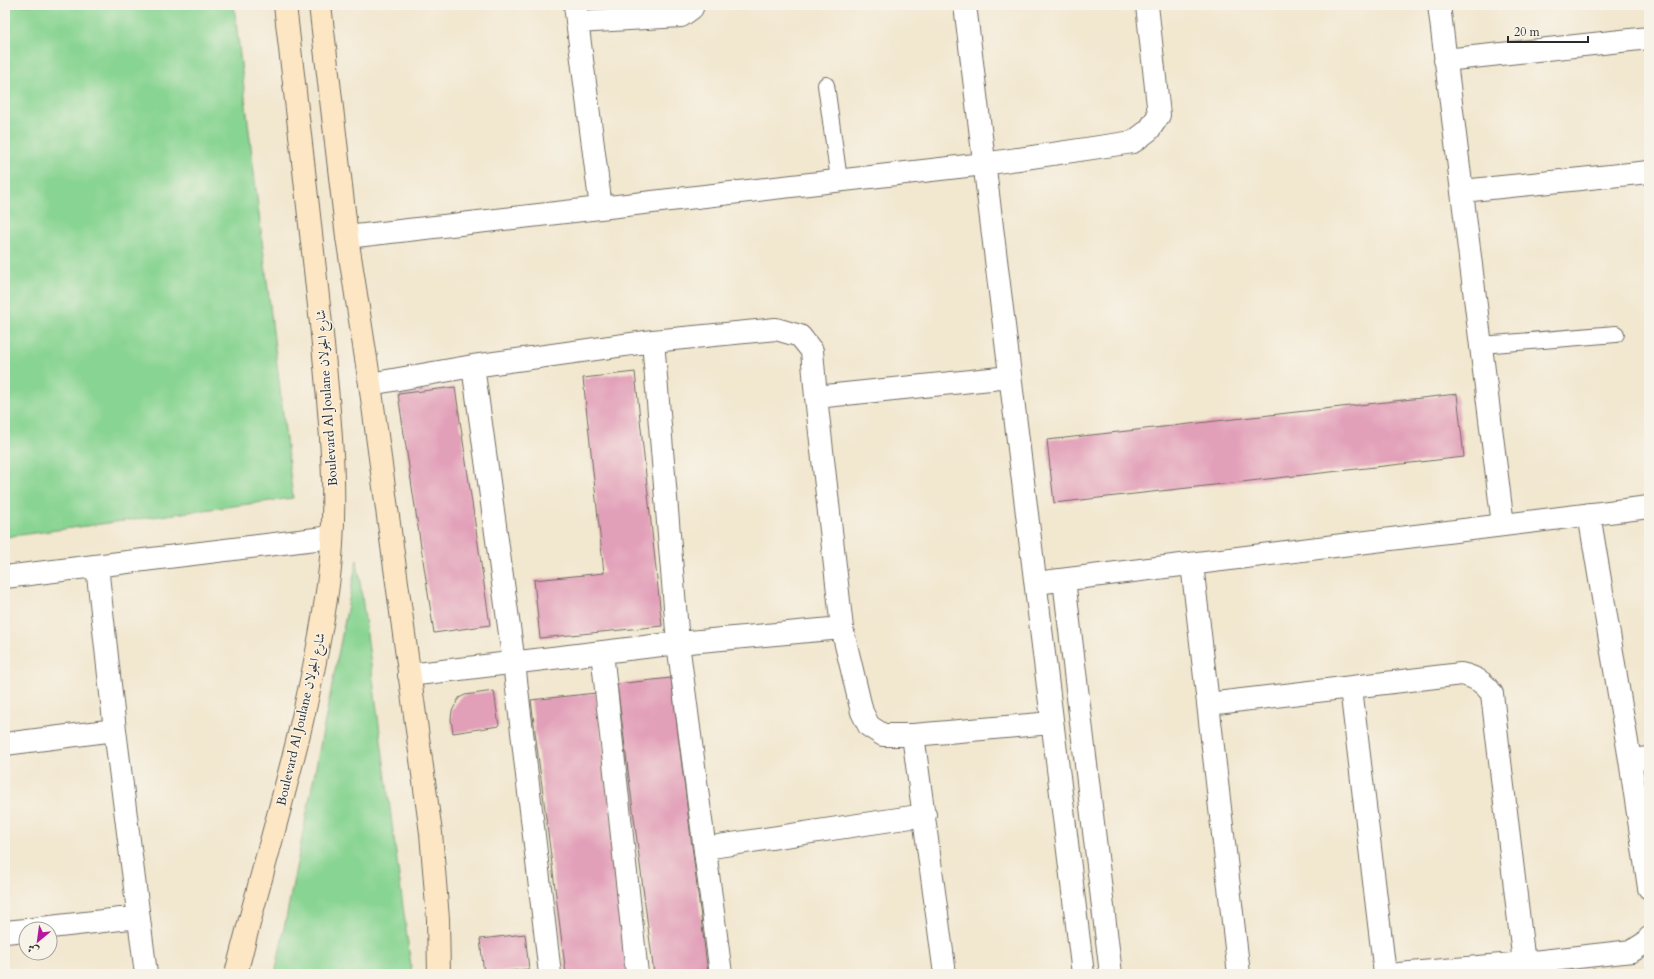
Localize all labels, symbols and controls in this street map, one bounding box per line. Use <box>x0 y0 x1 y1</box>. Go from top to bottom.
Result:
scale bar <box>1508 18 1588 44</box>
text: 20 m <box>1514 24 1541 40</box>
street label: Boulevard Al Joulane شارع الجولان <box>312 309 344 487</box>
street label: Boulevard Al Joulane شارع الجولان <box>272 631 332 808</box>
north arrow <box>18 921 58 961</box>
text: ش <box>25 940 42 959</box>

